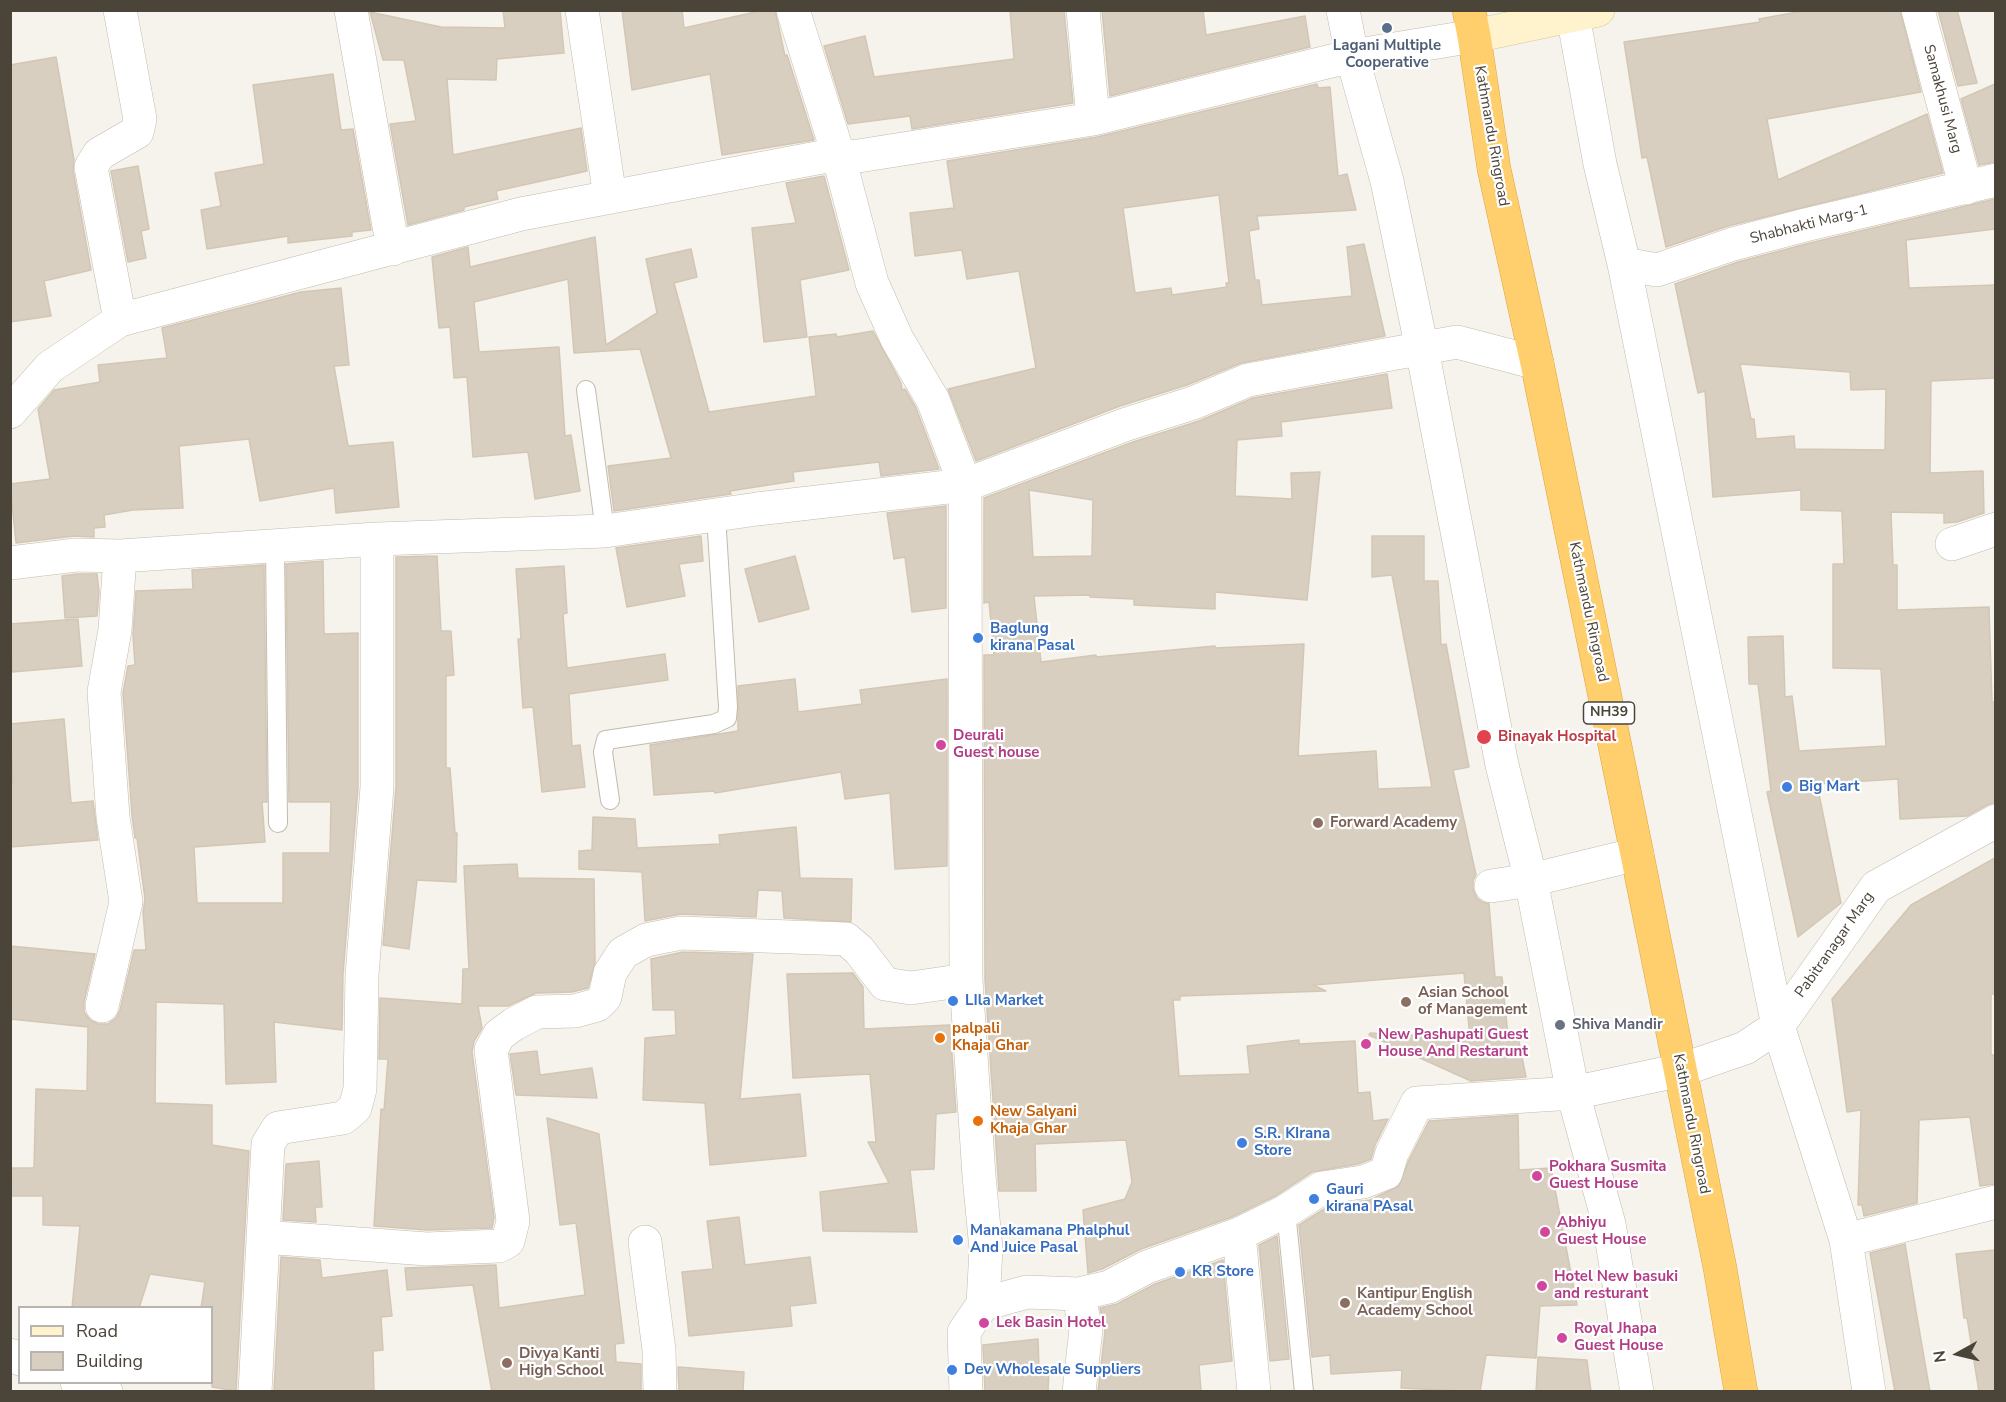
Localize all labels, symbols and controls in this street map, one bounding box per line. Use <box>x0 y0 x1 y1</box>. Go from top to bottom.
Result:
marker: Lagani Multiple Cooperative <box>1380 21 1394 35</box>
place label: Lagani Multiple Cooperative <box>1333 37 1441 72</box>
street label: Samakhusi Marg <box>1919 43 1965 155</box>
street label: Kathmandu Ringroad <box>1470 64 1512 208</box>
street label: Shabhakti Marg-1 <box>1748 202 1870 248</box>
street label: Kathmandu Ringroad <box>1564 540 1612 684</box>
place label: Baglung kirana Pasal <box>990 620 1075 655</box>
marker: Baglung kirana Pasal <box>971 631 985 645</box>
road number: NH39 <box>1584 702 1634 724</box>
place label: Deurali Guest house <box>953 727 1039 762</box>
marker: Binayak Hospital <box>1475 728 1493 746</box>
place label: Binayak Hospital <box>1498 728 1616 746</box>
marker: Deurali Guest house <box>934 738 948 752</box>
place label: Big Mart <box>1799 778 1860 796</box>
marker: Big Mart <box>1780 780 1794 794</box>
place label: Forward Academy <box>1330 814 1457 832</box>
marker: Forward Academy <box>1311 816 1325 830</box>
street label: Pabitranagar Marg <box>1792 889 1878 1001</box>
place label: Asian School of Management <box>1418 984 1527 1019</box>
place label: LIla Market <box>965 992 1044 1010</box>
marker: LIla Market <box>946 994 960 1008</box>
marker: Asian School of Management <box>1399 995 1413 1009</box>
place label: Shiva Mandir <box>1572 1016 1663 1034</box>
marker: Shiva Mandir <box>1553 1018 1567 1032</box>
place label: palpali Khaja Ghar <box>952 1020 1029 1055</box>
place label: New Pashupati Guest House And Restarunt <box>1378 1026 1528 1061</box>
marker: palpali Khaja Ghar <box>933 1031 947 1045</box>
marker: New Pashupati Guest House And Restarunt <box>1359 1037 1373 1051</box>
street label: Kathmandu Ringroad <box>1669 1052 1713 1196</box>
place label: New Salyani Khaja Ghar <box>990 1103 1077 1138</box>
marker: New Salyani Khaja Ghar <box>971 1114 985 1128</box>
place label: S.R. KIrana Store <box>1254 1125 1330 1160</box>
marker: S.R. KIrana Store <box>1235 1136 1249 1150</box>
place label: Pokhara Susmita Guest House <box>1549 1158 1667 1193</box>
marker: Pokhara Susmita Guest House <box>1530 1169 1544 1183</box>
place label: Gauri kirana PAsal <box>1326 1181 1413 1216</box>
marker: Gauri kirana PAsal <box>1307 1192 1321 1206</box>
place label: Abhiyu Guest House <box>1557 1214 1646 1249</box>
place label: Manakamana Phalphul And Juice Pasal <box>970 1222 1130 1257</box>
marker: Abhiyu Guest House <box>1538 1225 1552 1239</box>
marker: Manakamana Phalphul And Juice Pasal <box>951 1233 965 1247</box>
place label: KR Store <box>1192 1263 1254 1281</box>
marker: KR Store <box>1173 1265 1187 1279</box>
place label: Hotel New basuki and resturant <box>1554 1268 1678 1303</box>
marker: Hotel New basuki and resturant <box>1535 1279 1549 1293</box>
place label: Kantipur English Academy School <box>1357 1285 1473 1320</box>
marker: Kantipur English Academy School <box>1338 1296 1352 1310</box>
legend <box>18 1306 213 1384</box>
place label: Lek Basin Hotel <box>996 1314 1106 1332</box>
marker: Lek Basin Hotel <box>977 1316 991 1330</box>
text: Road <box>76 1319 118 1343</box>
place label: Royal Jhapa Guest House <box>1574 1320 1663 1355</box>
north arrow <box>1928 1324 1988 1384</box>
marker: Royal Jhapa Guest House <box>1555 1331 1569 1345</box>
place label: Divya Kanti High School <box>519 1345 604 1380</box>
text: Building <box>76 1349 143 1373</box>
text: N <box>1928 1349 1952 1364</box>
marker: Divya Kanti High School <box>500 1356 514 1370</box>
place label: Dev Wholesale Suppliers <box>964 1361 1141 1379</box>
marker: Dev Wholesale Suppliers <box>945 1363 959 1377</box>

